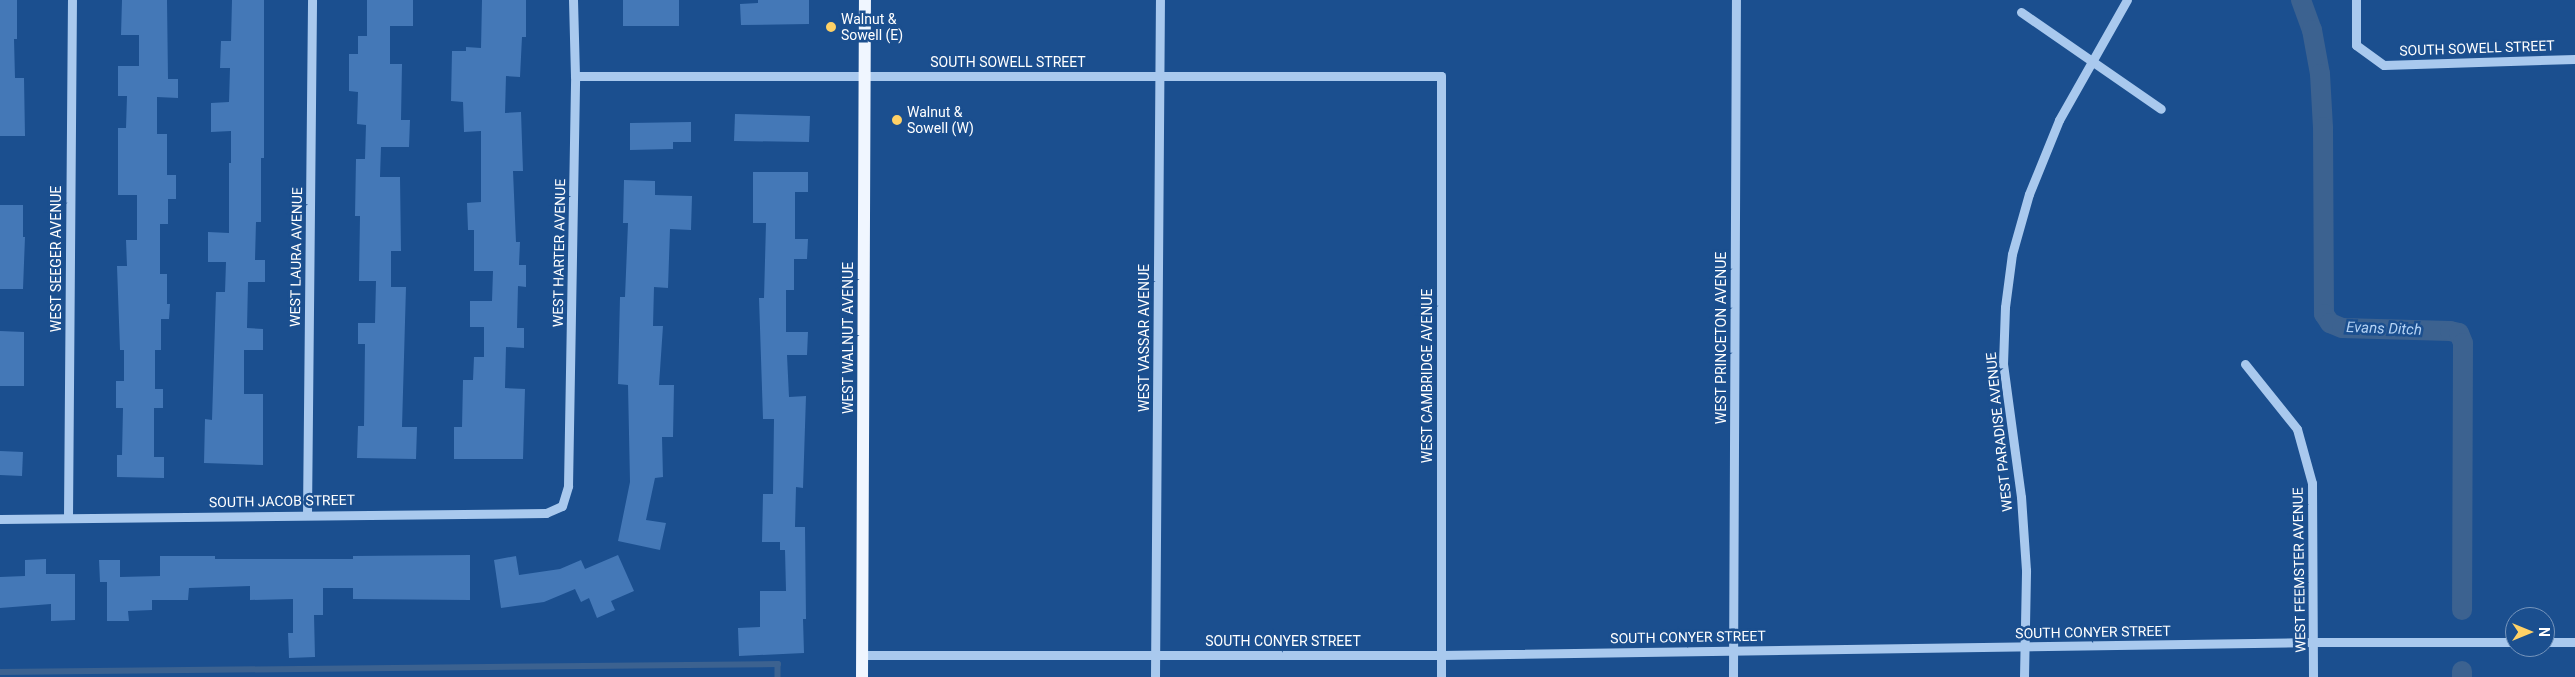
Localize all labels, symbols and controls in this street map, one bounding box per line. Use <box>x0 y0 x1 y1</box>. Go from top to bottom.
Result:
place label: Walnut & Sowell (E) <box>841 11 903 44</box>
marker: Walnut & Sowell (E) <box>825 21 837 33</box>
street label: SOUTH SOWELL STREET <box>2399 37 2555 59</box>
street label: SOUTH SOWELL STREET <box>930 54 1086 70</box>
place label: Walnut & Sowell (W) <box>907 104 974 136</box>
marker: Walnut & Sowell (W) <box>891 114 903 126</box>
street label: WEST HARTER AVENUE <box>549 179 569 327</box>
street label: WEST SEEGER AVENUE <box>48 186 64 332</box>
street label: WEST LAURA AVENUE <box>286 187 306 327</box>
street label: WEST PRINCETON AVENUE <box>1713 252 1729 424</box>
street label: WEST WALNUT AVENUE <box>840 262 856 414</box>
street label: WEST VASSAR AVENUE <box>1136 264 1152 412</box>
street label: WEST CAMBRIDGE AVENUE <box>1419 289 1435 463</box>
water label: Evans Ditch <box>2346 319 2422 339</box>
street label: WEST PARADISE AVENUE <box>1982 351 2016 513</box>
street label: WEST FEEMSTER AVENUE <box>2289 487 2309 653</box>
street label: SOUTH JACOB STREET <box>209 491 355 511</box>
north arrow <box>2505 607 2555 657</box>
street label: SOUTH CONYER STREET <box>2015 622 2171 642</box>
street label: SOUTH CONYER STREET <box>1610 627 1766 647</box>
text: N <box>2536 627 2552 637</box>
street label: SOUTH CONYER STREET <box>1205 633 1361 649</box>

